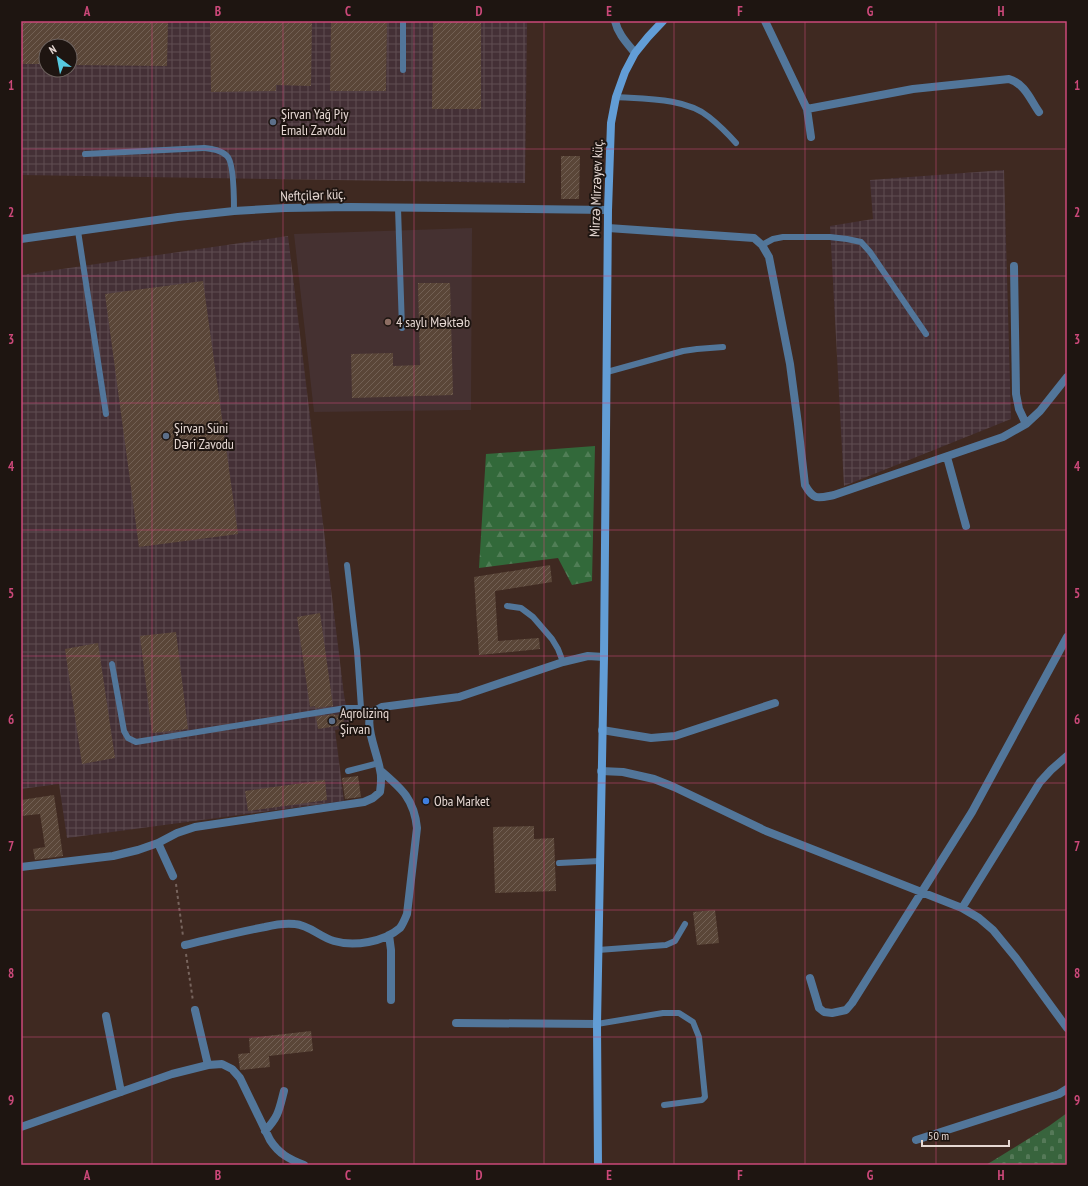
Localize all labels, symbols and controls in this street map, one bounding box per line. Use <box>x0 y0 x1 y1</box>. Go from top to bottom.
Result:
text: A <box>83 3 91 20</box>
text: B <box>215 3 221 20</box>
text: C <box>345 3 351 20</box>
text: D <box>476 3 483 20</box>
text: E <box>606 3 612 20</box>
text: F <box>737 3 743 20</box>
text: G <box>867 3 874 20</box>
text: H <box>998 3 1005 20</box>
north arrow <box>38 38 78 78</box>
text: N <box>46 42 59 57</box>
text: 1 <box>8 77 14 94</box>
text: 1 <box>1074 77 1080 94</box>
place label: Şirvan Yağ Piy Emalı Zavodu <box>281 105 349 139</box>
marker: Şirvan Yağ Piy Emalı Zavodu <box>268 117 278 127</box>
street label: Mirzə Mirzəyev küç. <box>585 139 607 237</box>
street label: Neftçilər küç. <box>280 185 346 205</box>
text: 2 <box>8 204 14 221</box>
text: 2 <box>1074 204 1080 221</box>
place label: 4 saylı Məktəb <box>396 313 470 331</box>
marker: 4 saylı Məktəb <box>383 317 393 327</box>
text: 3 <box>8 331 14 348</box>
text: 3 <box>1074 331 1080 348</box>
place label: Şirvan Süni Dəri Zavodu <box>174 419 234 453</box>
marker: Şirvan Süni Dəri Zavodu <box>161 431 171 441</box>
text: 4 <box>8 458 15 475</box>
text: 4 <box>1074 458 1081 475</box>
text: 5 <box>8 585 14 602</box>
text: 5 <box>1074 585 1080 602</box>
place label: Aqrolizinq Şirvan <box>340 704 389 738</box>
text: 6 <box>8 711 14 728</box>
text: 6 <box>1074 711 1080 728</box>
marker: Aqrolizinq Şirvan <box>327 716 337 726</box>
place label: Oba Market <box>434 792 490 810</box>
marker: Oba Market <box>421 796 431 806</box>
text: 7 <box>8 838 14 855</box>
text: 7 <box>1074 838 1080 855</box>
text: 8 <box>8 965 14 982</box>
text: 8 <box>1074 965 1080 982</box>
text: 9 <box>8 1092 14 1109</box>
text: 9 <box>1074 1092 1080 1109</box>
scale bar <box>922 1122 1009 1148</box>
text: 50 m <box>928 1128 949 1143</box>
text: A <box>83 1167 91 1184</box>
text: B <box>215 1167 221 1184</box>
text: C <box>345 1167 351 1184</box>
text: D <box>476 1167 483 1184</box>
text: E <box>606 1167 612 1184</box>
text: F <box>737 1167 743 1184</box>
text: G <box>867 1167 874 1184</box>
text: H <box>998 1167 1005 1184</box>

